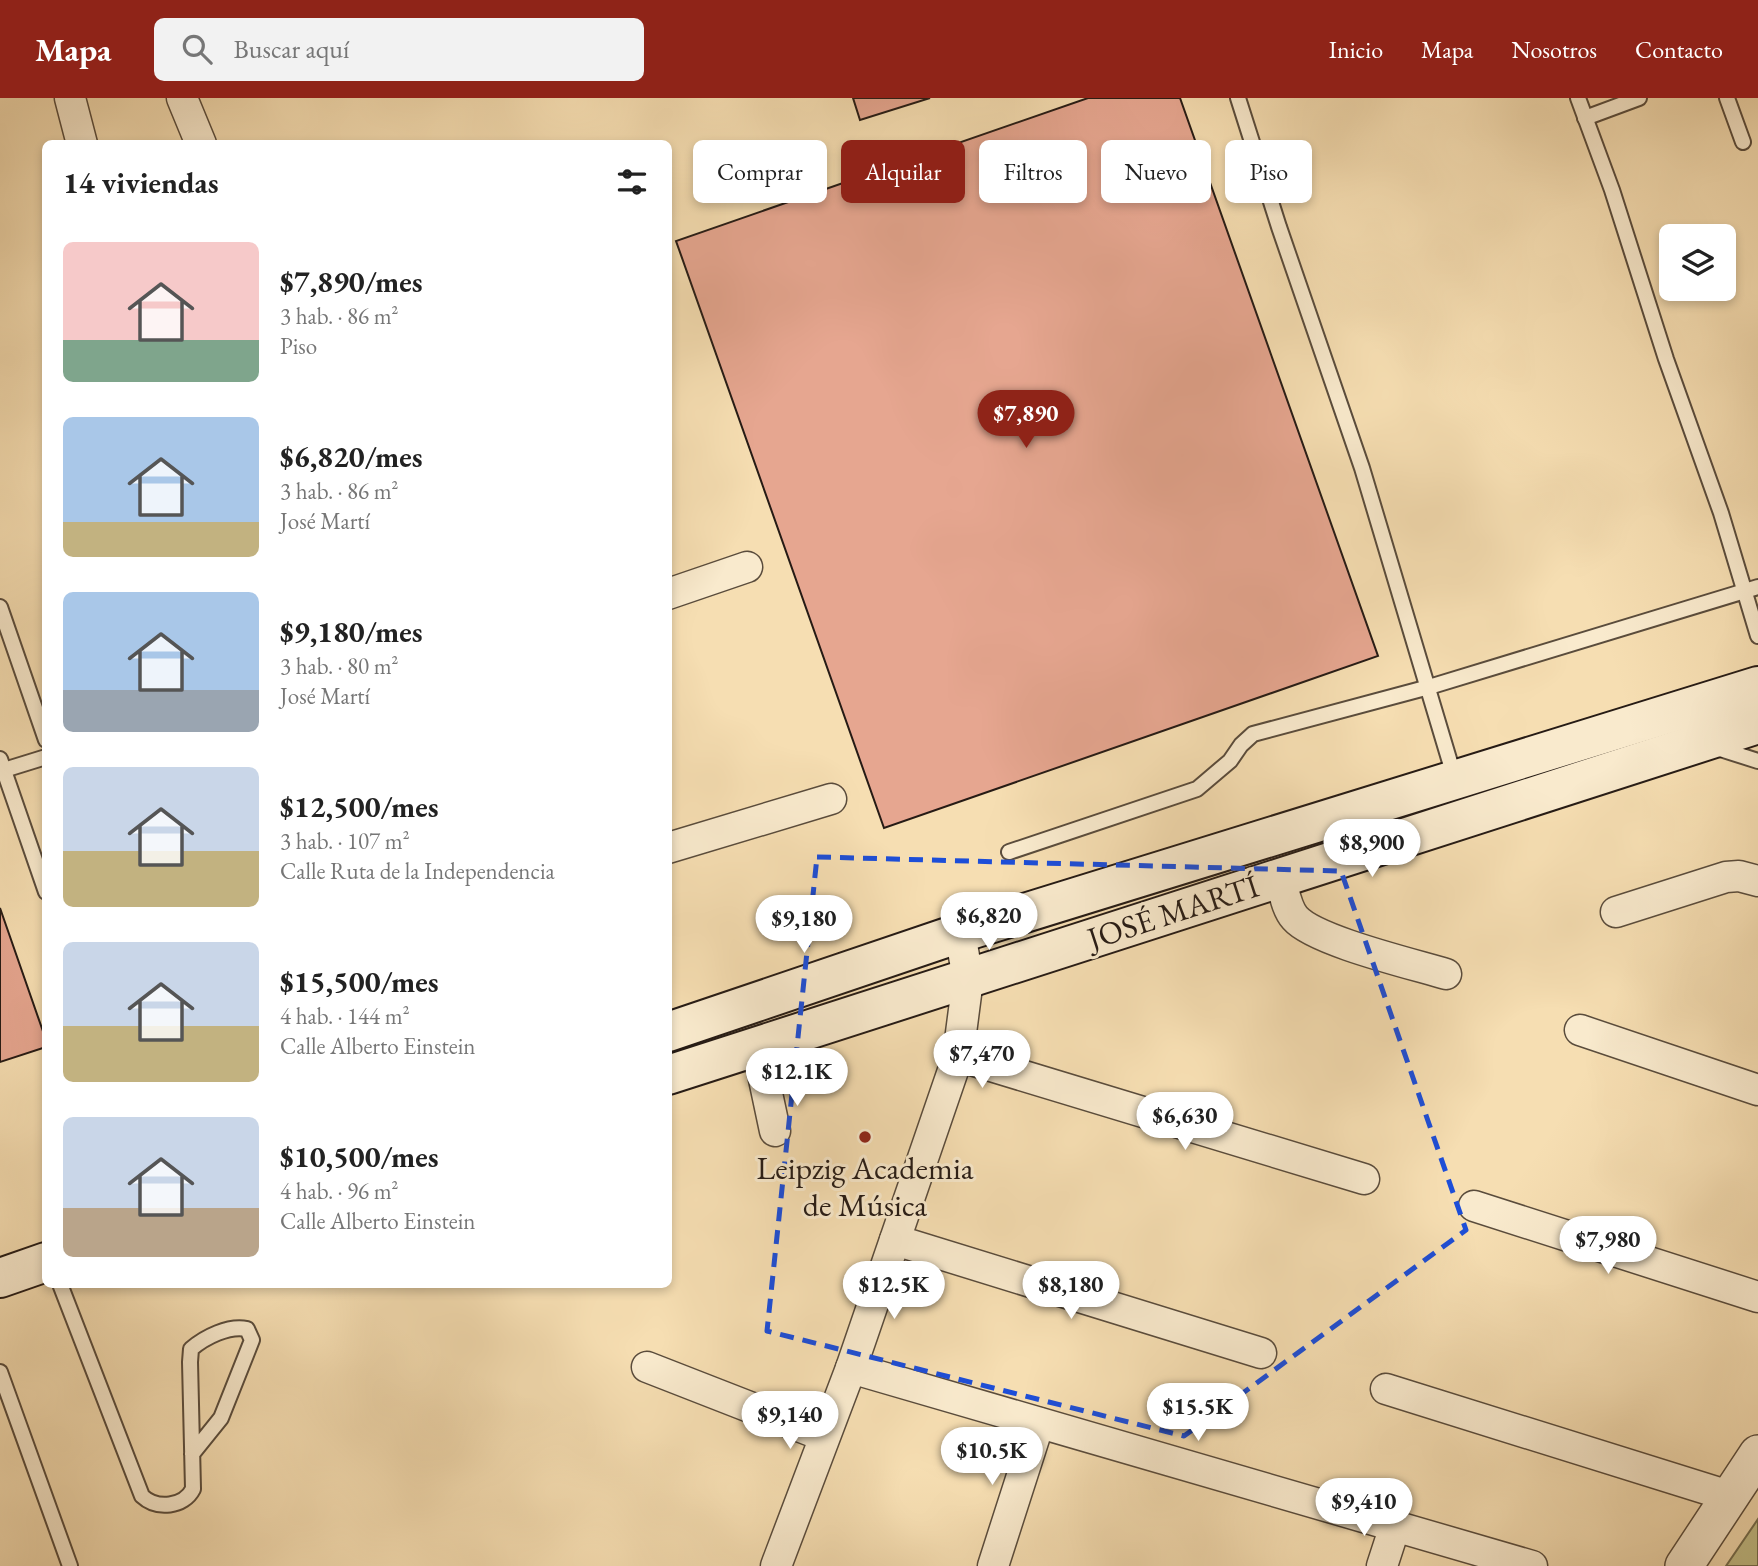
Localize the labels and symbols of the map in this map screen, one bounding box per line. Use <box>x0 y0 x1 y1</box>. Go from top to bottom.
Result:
pin: $7,890 <box>969 390 1083 450</box>
pin: $8,900 <box>1315 820 1429 879</box>
street label: JOSÉ MARTÍ <box>1079 865 1264 960</box>
pin: $6,820 <box>932 892 1046 952</box>
pin: $9,180 <box>747 896 861 955</box>
pin: $7,470 <box>925 1030 1039 1090</box>
pin: $12.1K <box>740 1048 854 1108</box>
pin: $6,630 <box>1128 1093 1242 1152</box>
marker: Leipzig Academia de Música <box>857 1129 873 1145</box>
place label: Leipzig Academia de Música <box>757 1147 974 1226</box>
pin: $7,980 <box>1551 1216 1665 1276</box>
pin: $12.5K <box>837 1262 951 1321</box>
pin: $8,180 <box>1014 1262 1128 1321</box>
pin: $15.5K <box>1141 1384 1255 1443</box>
pin: $9,140 <box>733 1392 847 1451</box>
pin: $10.5K <box>935 1428 1049 1487</box>
pin: $9,410 <box>1307 1478 1421 1538</box>

